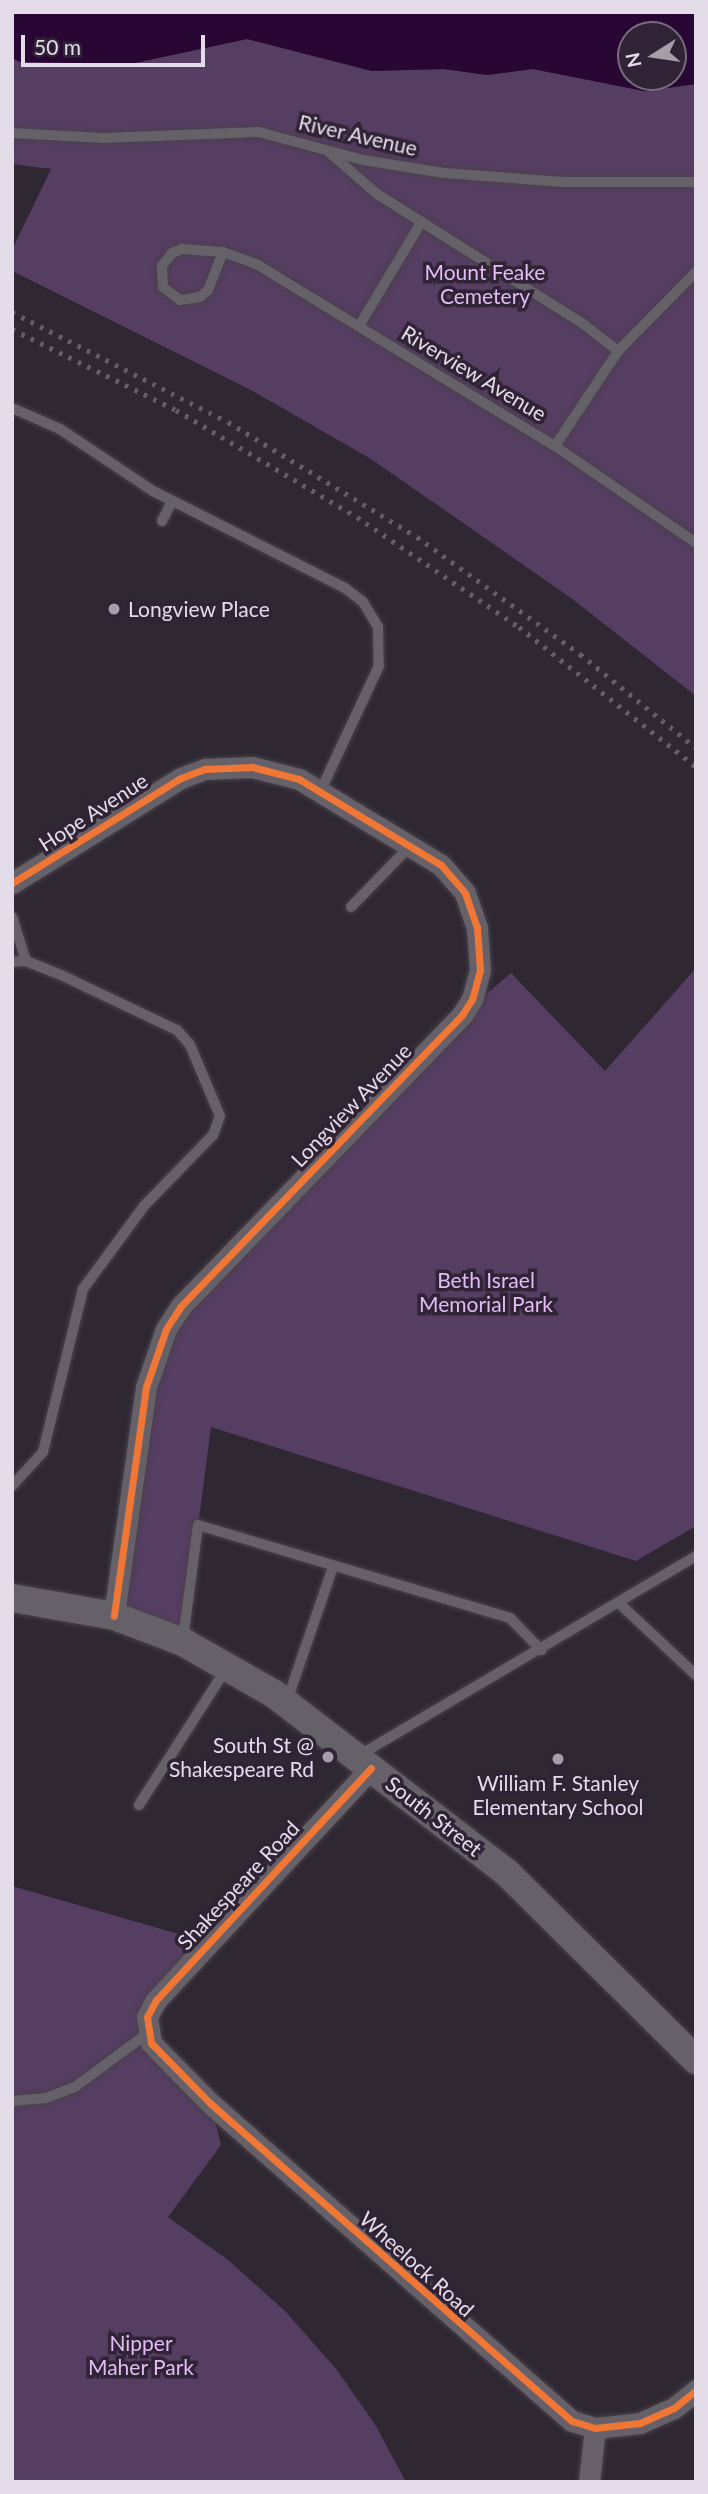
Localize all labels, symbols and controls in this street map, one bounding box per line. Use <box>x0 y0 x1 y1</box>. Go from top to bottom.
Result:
scale bar <box>24 21 208 65</box>
north arrow <box>617 21 687 91</box>
text: 50 m <box>34 34 81 59</box>
text: N <box>620 51 646 70</box>
street label: River Avenue <box>296 109 420 161</box>
park label: Mount Feake Cemetery <box>425 259 545 309</box>
street label: Riverview Avenue <box>397 320 551 426</box>
place label: Longview Place <box>128 596 270 622</box>
marker: Longview Place <box>106 601 122 617</box>
street label: Hope Avenue <box>34 767 152 857</box>
street label: Longview Avenue <box>285 1038 417 1172</box>
park label: Beth Israel Memorial Park <box>419 1267 553 1317</box>
place label: South St @ Shakespeare Rd <box>169 1732 314 1782</box>
marker: South St @ Shakespeare Rd <box>320 1749 336 1765</box>
marker: William F. Stanley Elementary School <box>550 1751 566 1767</box>
place label: William F. Stanley Elementary School <box>472 1770 644 1820</box>
street label: South Street <box>381 1771 487 1861</box>
street label: Shakespeare Road <box>172 1815 304 1955</box>
street label: Wheelock Road <box>355 2206 479 2322</box>
park label: Nipper Maher Park <box>88 2330 194 2380</box>

